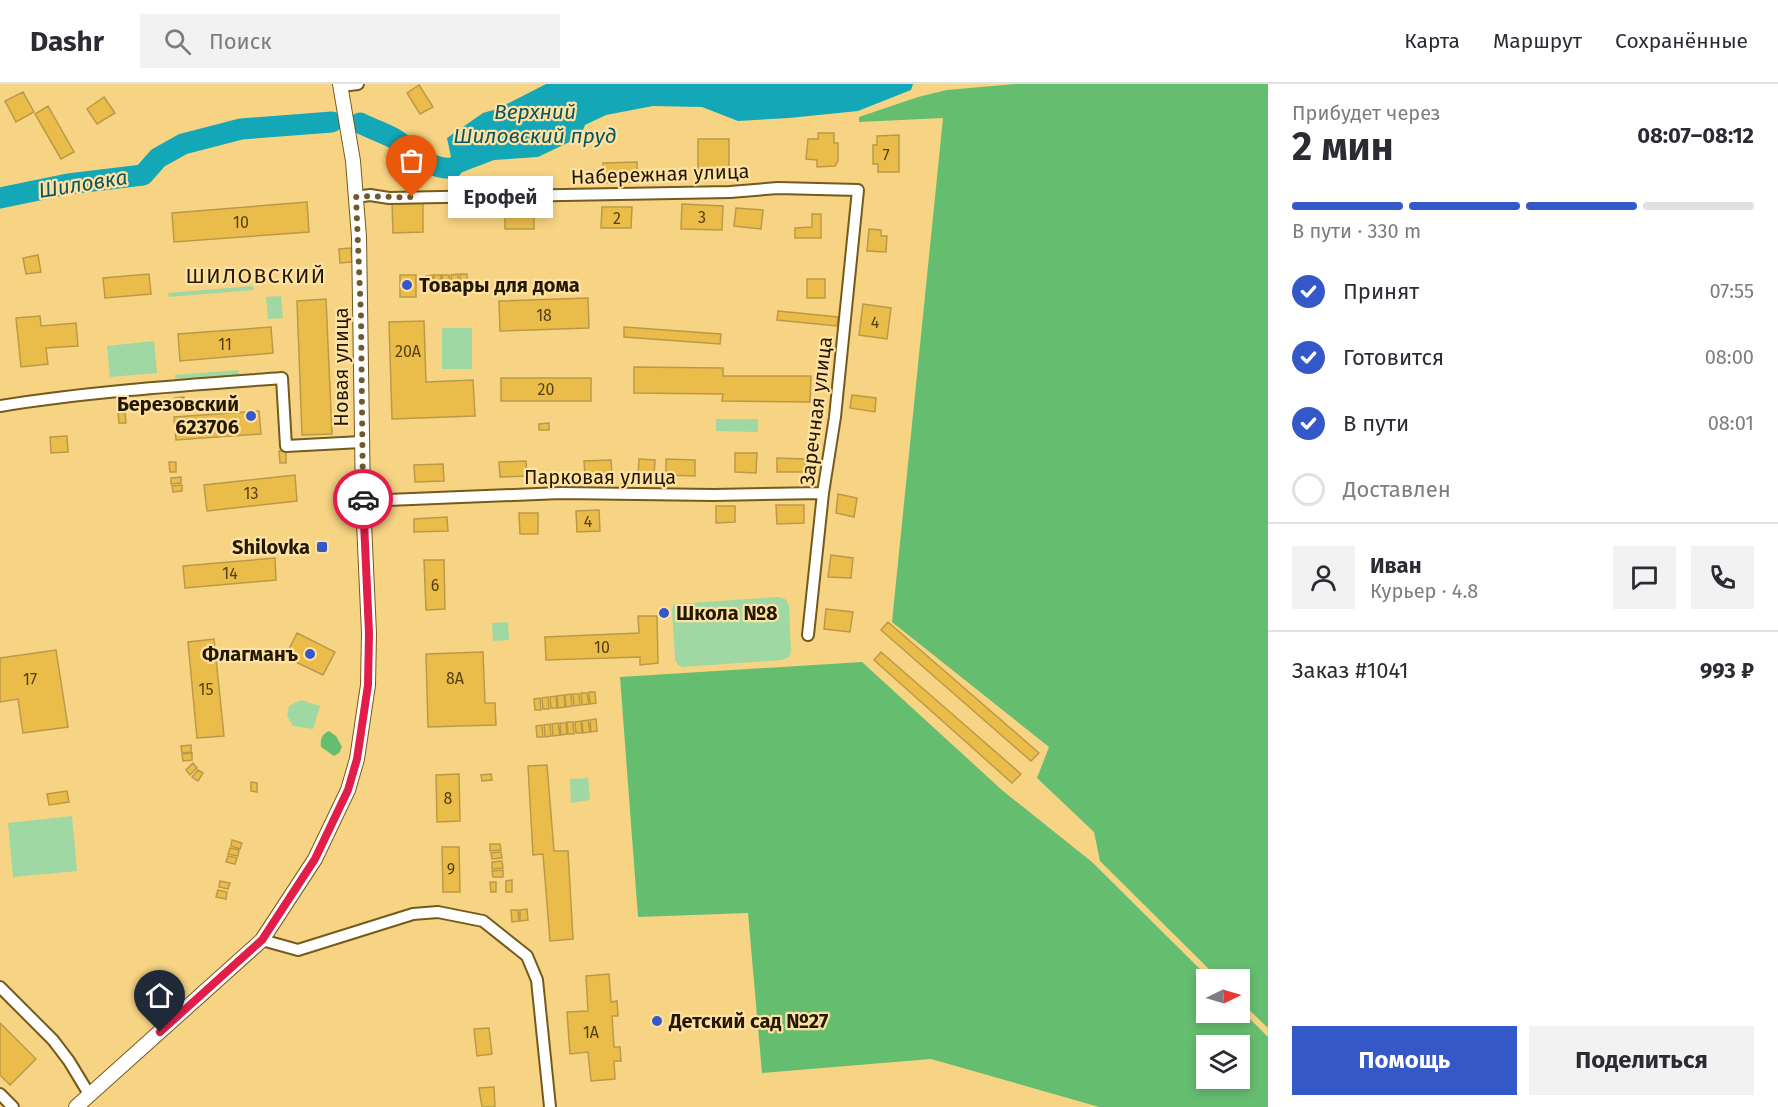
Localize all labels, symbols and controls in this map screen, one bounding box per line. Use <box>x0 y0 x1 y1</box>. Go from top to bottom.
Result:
search box <box>140 14 560 68</box>
text: Dashr <box>30 25 104 58</box>
icon: search <box>161 25 194 58</box>
text: Поиск <box>209 28 272 55</box>
text: Карта <box>1404 28 1460 54</box>
text: Маршрут <box>1493 28 1582 54</box>
text: Сохранённые <box>1615 28 1748 54</box>
water label: Верхний Шиловский пруд <box>453 99 617 149</box>
text: Прибудет через <box>1292 101 1441 125</box>
text: 08:07–08:12 <box>1637 122 1754 149</box>
text: 2 мин <box>1292 124 1394 170</box>
pin <box>386 135 437 197</box>
icon: bag <box>395 144 428 177</box>
house number: 7 <box>882 146 890 165</box>
street label: Набережная улица <box>570 159 750 189</box>
water label: Шиловка <box>37 164 129 204</box>
callout: Ерофей <box>448 176 553 218</box>
text: Ерофей <box>464 185 537 209</box>
house number: 3 <box>698 208 706 227</box>
house number: 2 <box>613 209 621 228</box>
house number: 10 <box>233 213 249 232</box>
text: В пути · 330 m <box>1292 219 1421 243</box>
district label: ШИЛОВСКИЙ <box>185 263 327 289</box>
place label: Товары для дома <box>419 273 580 297</box>
icon: check <box>1292 275 1325 308</box>
marker: Товары для дома <box>400 278 414 292</box>
text: Принят <box>1343 278 1419 305</box>
text: 07:55 <box>1710 279 1754 303</box>
house number: 18 <box>536 306 552 325</box>
street label: Новая улица <box>329 307 353 427</box>
house number: 4 <box>871 313 880 332</box>
house number: 11 <box>218 335 232 354</box>
street label: Заречная улица <box>795 335 837 487</box>
icon: check <box>1292 341 1325 374</box>
house number: 20А <box>395 342 422 361</box>
text: Готовится <box>1343 344 1444 371</box>
text: 08:00 <box>1705 345 1754 369</box>
house number: 20 <box>538 380 554 399</box>
place label: Березовский 623706 <box>117 392 239 439</box>
icon: check <box>1292 407 1325 440</box>
marker: Березовский 623706 <box>244 409 258 423</box>
text: В пути <box>1343 410 1409 437</box>
text: 08:01 <box>1708 411 1754 435</box>
street label: Парковая улица <box>524 465 676 489</box>
courier <box>333 469 393 529</box>
text: Доставлен <box>1343 476 1451 503</box>
icon: car <box>347 483 380 516</box>
house number: 13 <box>244 484 258 503</box>
house number: 4 <box>584 512 593 531</box>
place label: Shilovka <box>232 535 310 559</box>
marker: Shilovka <box>315 540 329 554</box>
button: person <box>1292 546 1355 609</box>
button: chat <box>1613 546 1676 609</box>
button: phone <box>1691 546 1754 609</box>
text: Иван <box>1370 552 1422 579</box>
house number: 14 <box>222 564 238 583</box>
house number: 6 <box>431 576 439 595</box>
text: Курьер · 4.8 <box>1370 579 1478 603</box>
place label: Школа №8 <box>676 601 778 625</box>
marker: Школа №8 <box>657 606 671 620</box>
house number: 10 <box>594 638 610 657</box>
place label: Флагманъ <box>202 642 299 666</box>
marker: Флагманъ <box>303 647 317 661</box>
text: Заказ #1041 <box>1292 657 1408 684</box>
text: 993 ₽ <box>1700 657 1754 684</box>
house number: 8А <box>446 669 465 688</box>
house number: 17 <box>23 670 37 689</box>
house number: 15 <box>199 680 213 699</box>
house number: 8 <box>444 789 453 808</box>
house number: 9 <box>447 860 455 879</box>
north arrow <box>1196 969 1250 1023</box>
map controls <box>1196 969 1250 1089</box>
pin <box>134 970 185 1032</box>
icon: home <box>143 979 176 1012</box>
place label: Детский сад №27 <box>668 1009 828 1033</box>
marker: Детский сад №27 <box>650 1014 664 1028</box>
house number: 1А <box>583 1023 600 1042</box>
button: Помощь <box>1292 1026 1517 1095</box>
button: Поделиться <box>1529 1026 1754 1095</box>
button: layers <box>1196 1035 1250 1089</box>

